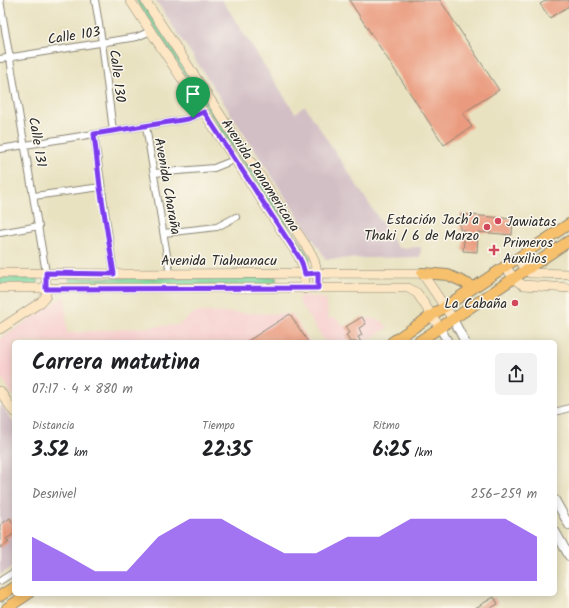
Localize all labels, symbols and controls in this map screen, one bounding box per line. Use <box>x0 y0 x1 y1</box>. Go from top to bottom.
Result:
street label: Calle 103 <box>46 21 102 51</box>
street label: Calle 130 <box>103 48 131 104</box>
pin <box>176 77 210 118</box>
icon: arrive <box>182 83 204 105</box>
street label: Calle 131 <box>22 115 52 169</box>
street label: Avenida Panamericana <box>215 115 305 237</box>
street label: Avenida Charaña <box>148 136 186 237</box>
place label: Estación Jach’a Thaki / 6 de Marzo <box>364 209 479 247</box>
place label: Jawiatas <box>506 211 556 233</box>
marker: Jawiatas <box>493 216 503 226</box>
marker: Estación Jach’a Thaki / 6 de Marzo <box>482 222 492 232</box>
place label: Primeros Auxilios <box>503 232 553 270</box>
marker: Primeros Auxilios <box>488 244 500 256</box>
street label: Avenida Tiahuanacu <box>161 250 277 272</box>
place label: La Cabaña <box>444 293 507 315</box>
marker: La Cabaña <box>510 298 520 308</box>
text: Carrera matutina <box>32 346 200 381</box>
button: share <box>495 353 537 395</box>
text: 07:17 · 4 × 880 m <box>32 379 133 400</box>
text: Distancia <box>32 417 74 435</box>
text: Tiempo <box>202 417 235 435</box>
text: Ritmo <box>373 417 400 435</box>
text: 3.52 <box>32 435 69 467</box>
text: 22:35 <box>202 435 252 467</box>
text: 6:25 <box>373 435 410 467</box>
text: km <box>69 444 88 462</box>
text: /km <box>410 444 432 462</box>
text: Desnivel <box>32 484 76 505</box>
text: 256–259 m <box>471 484 537 505</box>

